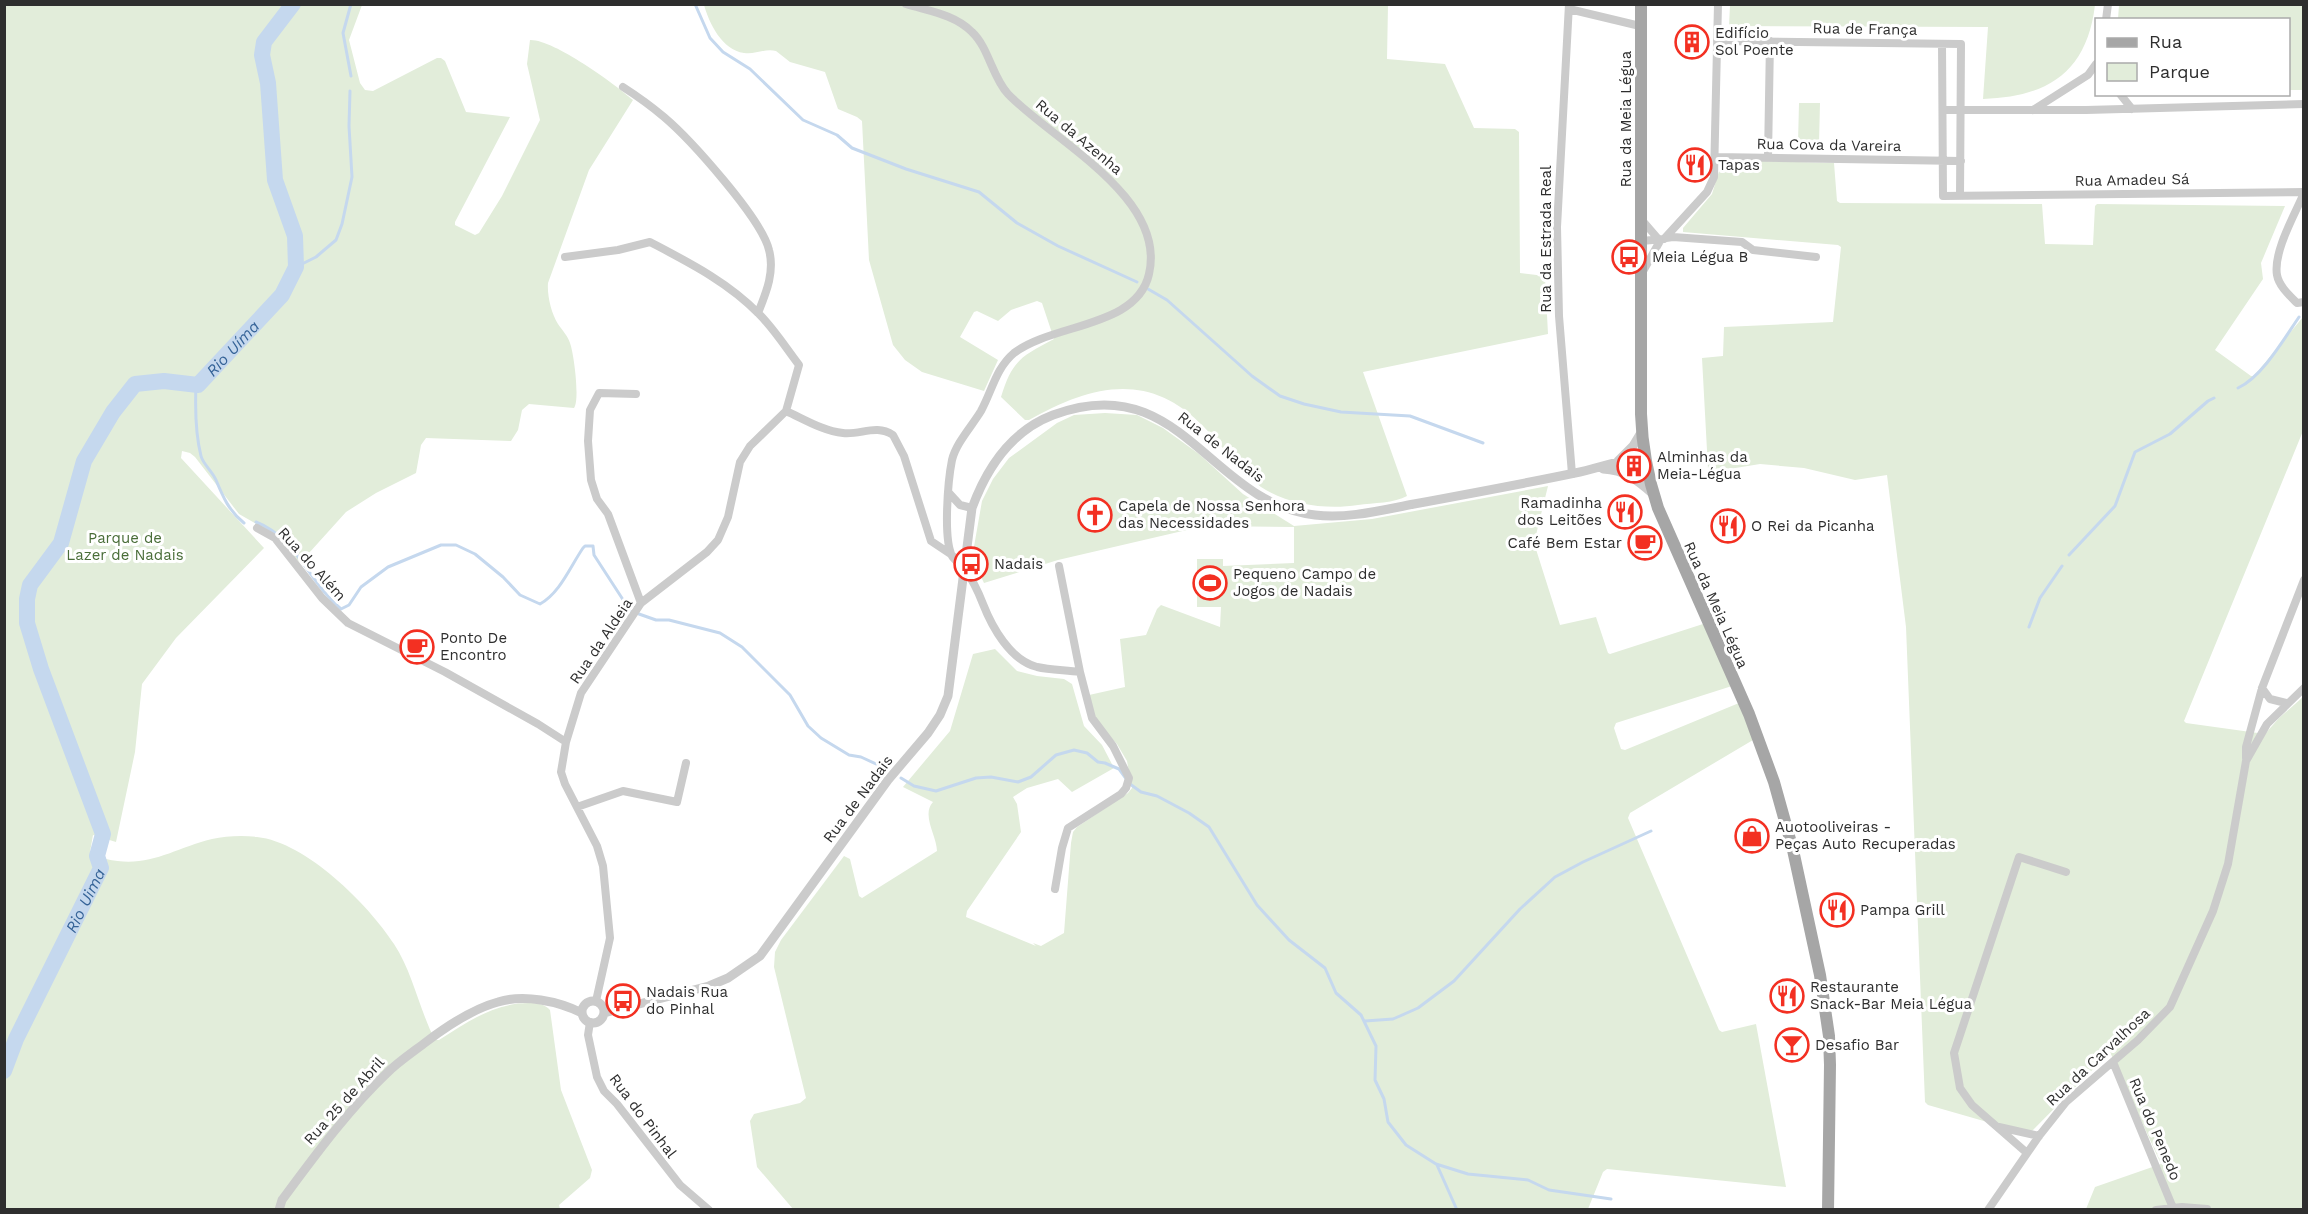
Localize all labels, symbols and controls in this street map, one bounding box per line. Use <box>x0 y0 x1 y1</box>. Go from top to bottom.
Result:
legend <box>2095 18 2290 96</box>
street label: Rua de França <box>1813 19 1918 39</box>
building icon: Edifício Sol Poente <box>1674 24 1710 60</box>
place label: Edifício Sol Poente <box>1715 24 1794 59</box>
text: Rua <box>2149 31 2182 52</box>
street label: Rua da Meia Légua <box>1617 50 1635 187</box>
text: Parque <box>2149 61 2210 82</box>
street label: Rua da Azenha <box>1032 95 1126 179</box>
street label: Rua Cova da Vareira <box>1756 135 1902 155</box>
restaurant icon: Tapas <box>1677 147 1713 183</box>
place label: Tapas <box>1718 156 1760 174</box>
street label: Rua da Estrada Real <box>1537 165 1555 313</box>
street label: Rua Amadeu Sá <box>2074 170 2190 190</box>
bus stop icon: Meia Légua B <box>1611 239 1647 275</box>
place label: Meia Légua B <box>1652 248 1748 266</box>
water label: Rio Uíma <box>202 316 263 380</box>
street label: Rua de Nadais <box>1174 408 1268 486</box>
building icon: Alminhas da Meia-Légua <box>1616 448 1652 484</box>
place label: Alminhas da Meia-Légua <box>1657 448 1748 483</box>
place label: Ramadinha dos Leitões <box>1517 494 1602 529</box>
restaurant icon: Ramadinha dos Leitões <box>1607 494 1643 530</box>
church icon: Capela de Nossa Senhora das Necessidades <box>1077 497 1113 533</box>
place label: Capela de Nossa Senhora das Necessidades <box>1118 497 1306 532</box>
restaurant icon: O Rei da Picanha <box>1710 508 1746 544</box>
place label: O Rei da Picanha <box>1751 517 1875 535</box>
street label: Rua do Além <box>274 524 350 604</box>
cafe icon: Café Bem Estar <box>1627 525 1663 561</box>
park label: Parque de Lazer de Nadais <box>66 529 184 564</box>
place label: Café Bem Estar <box>1508 534 1622 552</box>
street label: Rua da Meia Légua <box>1680 539 1752 672</box>
bus stop icon: Nadais <box>953 546 989 582</box>
place label: Nadais <box>994 555 1043 573</box>
sports icon: Pequeno Campo de Jogos de Nadais <box>1192 565 1228 601</box>
place label: Pequeno Campo de Jogos de Nadais <box>1233 565 1376 600</box>
street label: Rua da Aldeia <box>566 594 637 687</box>
cafe icon: Ponto De Encontro <box>399 629 435 665</box>
place label: Ponto De Encontro <box>440 629 507 664</box>
street label: Rua de Nadais <box>819 752 897 846</box>
shop icon: Auotooliveiras - Peças Auto Recuperadas <box>1734 818 1770 854</box>
place label: Auotooliveiras - Peças Auto Recuperadas <box>1775 818 1956 853</box>
water label: Rio Uima <box>61 865 109 936</box>
restaurant icon: Pampa Grill <box>1819 892 1855 928</box>
place label: Pampa Grill <box>1860 901 1945 919</box>
restaurant icon: Restaurante Snack-Bar Meia Légua <box>1769 978 1805 1014</box>
place label: Restaurante Snack-Bar Meia Légua <box>1810 978 1972 1013</box>
bus stop icon: Nadais Rua do Pinhal <box>605 983 641 1019</box>
place label: Nadais Rua do Pinhal <box>646 983 728 1018</box>
street label: Rua da Carvalhosa <box>2042 1004 2154 1110</box>
bar icon: Desafio Bar <box>1774 1027 1810 1063</box>
place label: Desafio Bar <box>1815 1036 1899 1054</box>
street label: Rua 25 de Abril <box>300 1053 388 1148</box>
street label: Rua do Pinhal <box>606 1070 681 1162</box>
street label: Rua do Penedo <box>2125 1075 2185 1183</box>

